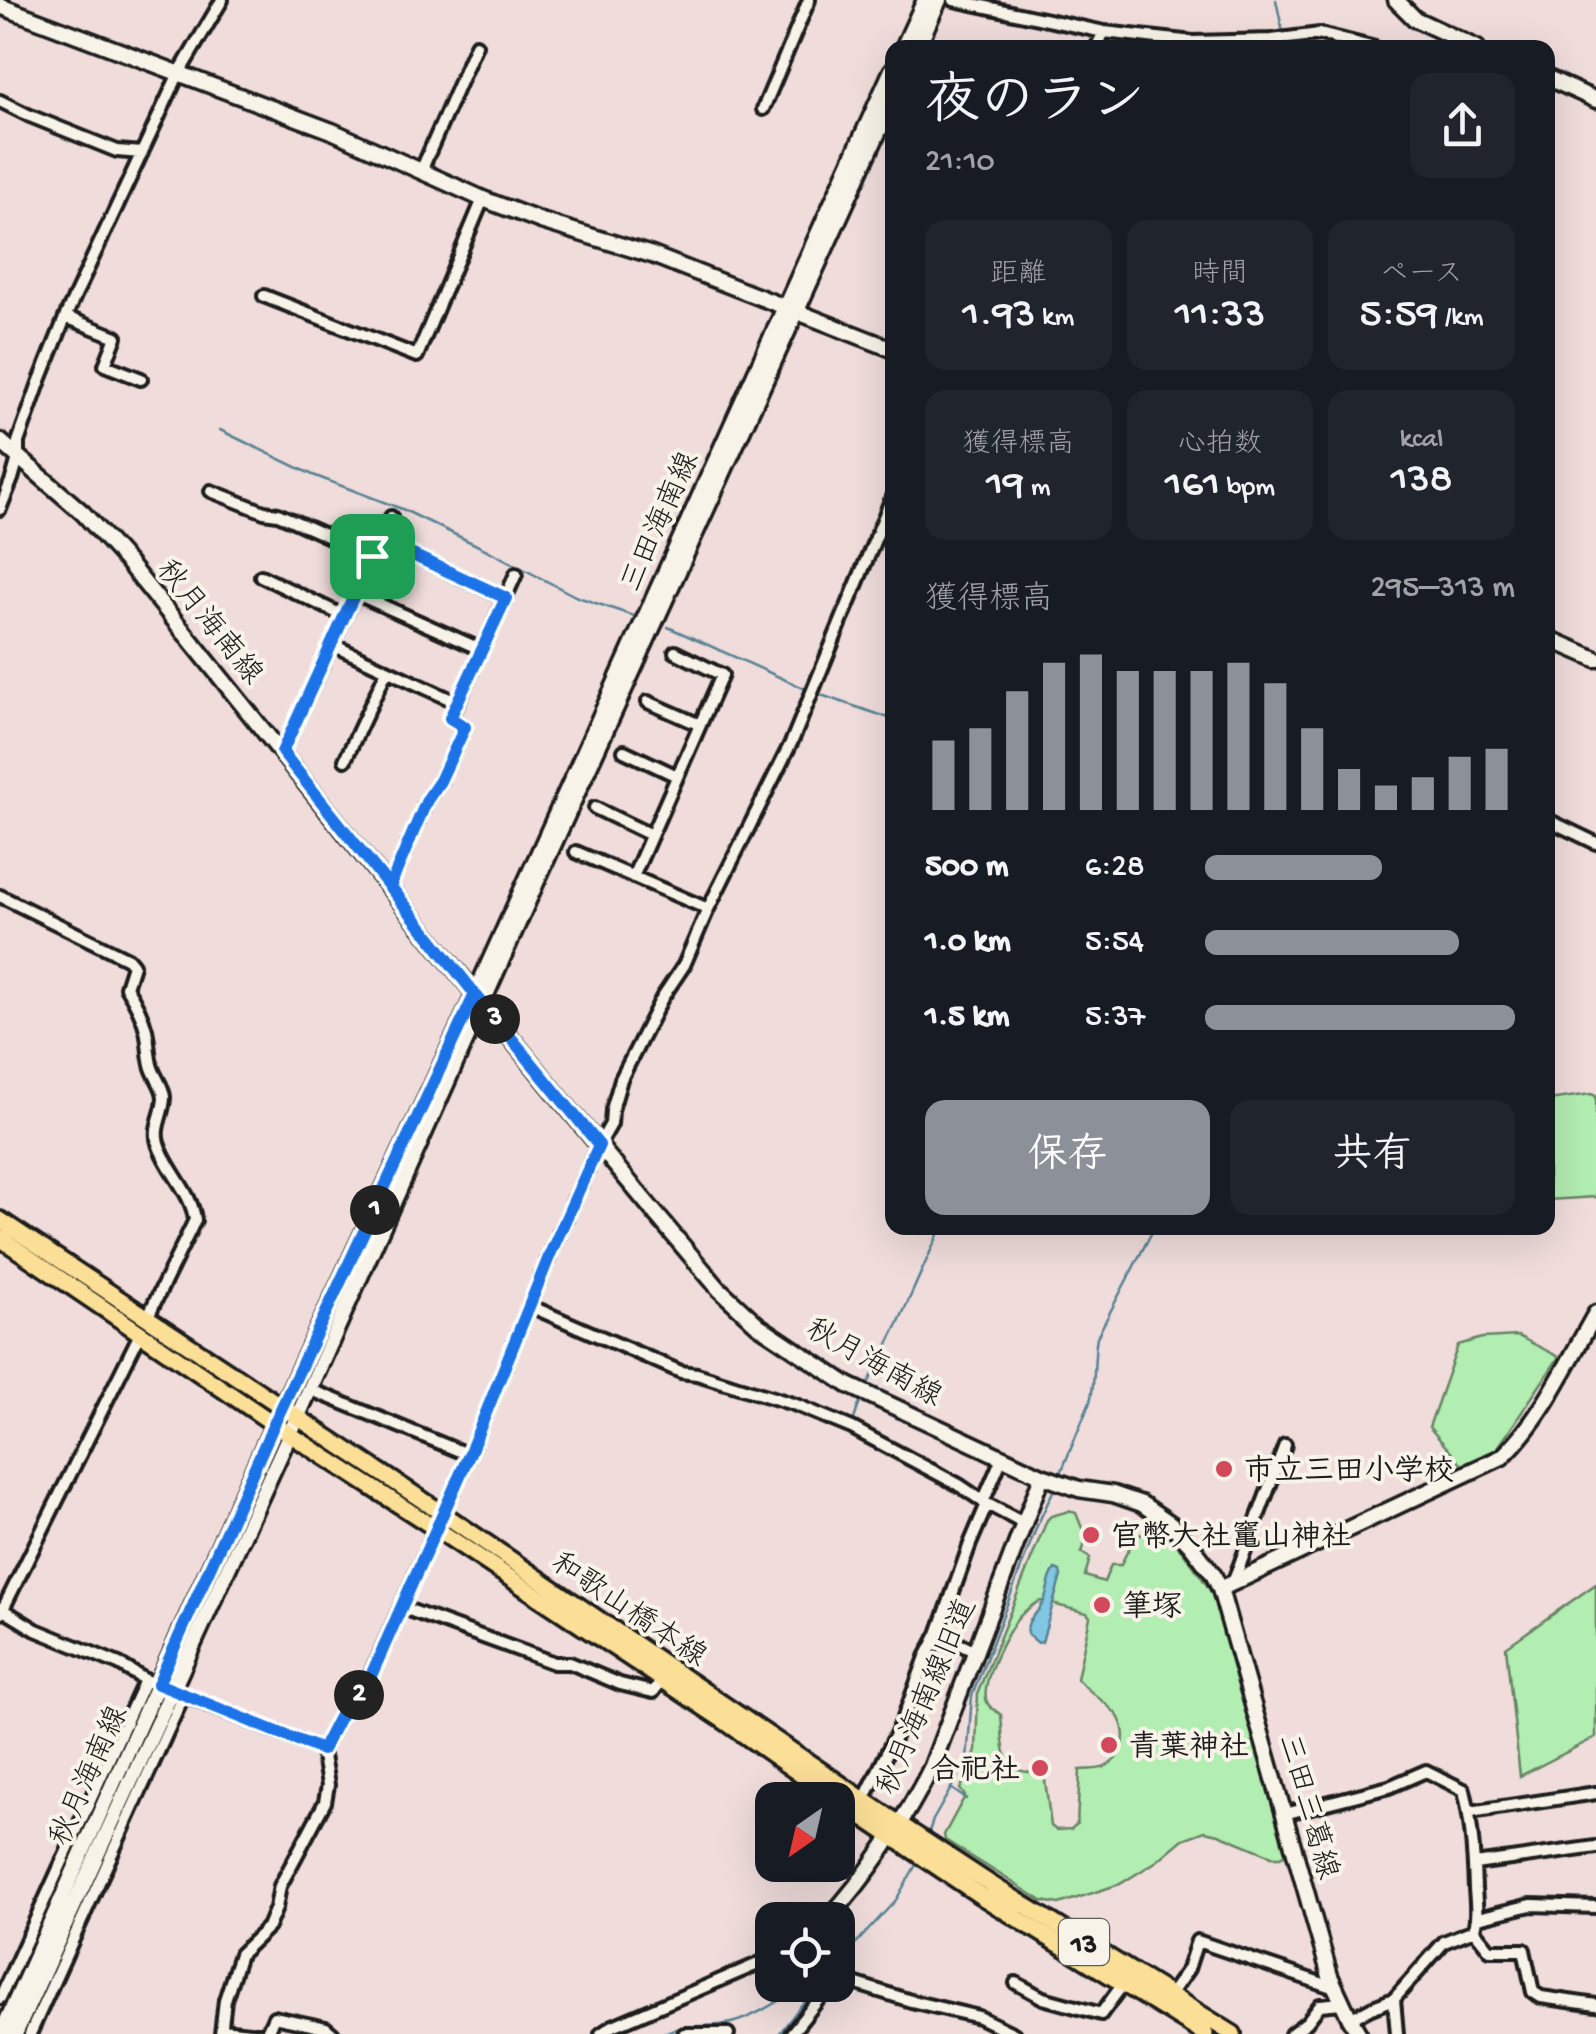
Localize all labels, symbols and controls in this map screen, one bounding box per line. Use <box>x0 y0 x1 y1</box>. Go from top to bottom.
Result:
button: share <box>1410 73 1515 178</box>
text: 夜のラン <box>925 74 1145 138</box>
text: 21:10 <box>925 144 995 182</box>
text: 距離 <box>990 259 1046 292</box>
text: 時間 <box>1192 259 1248 292</box>
text: ペース <box>1381 259 1463 292</box>
text: 1.93 <box>962 292 1035 341</box>
text: 11:33 <box>1175 292 1265 341</box>
text: 5:59 <box>1360 292 1438 341</box>
text: km <box>1035 302 1074 335</box>
text: /km <box>1438 302 1484 335</box>
text: kcal <box>1400 424 1444 457</box>
text: 獲得標高 <box>962 429 1074 462</box>
text: 心拍数 <box>1178 429 1262 462</box>
street label: 三田海南線 <box>614 446 709 598</box>
text: 138 <box>1391 457 1453 506</box>
text: 19 <box>986 462 1024 511</box>
text: 161 <box>1165 462 1220 511</box>
text: m <box>1024 472 1051 505</box>
text: bpm <box>1220 472 1275 505</box>
pin <box>330 514 415 599</box>
icon: arrive <box>345 529 400 584</box>
street label: 秋月海南線 <box>147 553 270 693</box>
text: 295–313 m <box>1370 570 1515 608</box>
text: 獲得標高 <box>925 582 1053 620</box>
text: 500 m <box>925 849 1008 887</box>
text: 6:28 <box>1085 849 1144 887</box>
text: 1.0 km <box>925 924 1011 962</box>
text: 5:54 <box>1085 924 1144 962</box>
pin: 3 <box>470 994 520 1044</box>
text: 1.5 km <box>925 999 1009 1037</box>
text: 5:37 <box>1085 999 1145 1037</box>
text: 3 <box>488 1002 502 1035</box>
button: 保存 <box>925 1100 1210 1215</box>
button: 共有 <box>1230 1100 1515 1215</box>
pin: 1 <box>350 1185 400 1235</box>
text: 1 <box>369 1193 381 1226</box>
street label: 秋月海南線 <box>799 1312 948 1417</box>
place label: 市立三田小学校 <box>1244 1454 1454 1491</box>
marker: 市立三田小学校 <box>1213 1458 1235 1480</box>
place label: 官幣大社竃山神社 <box>1111 1520 1351 1557</box>
marker: 官幣大社竃山神社 <box>1080 1524 1102 1546</box>
street label: 和歌山橋本線 <box>543 1545 713 1677</box>
place label: 筆塚 <box>1122 1590 1182 1627</box>
street label: 秋月海南線旧道 <box>870 1593 986 1801</box>
marker: 筆塚 <box>1091 1594 1113 1616</box>
pin: 2 <box>334 1670 384 1720</box>
text: 2 <box>352 1678 366 1711</box>
street label: 秋月海南線 <box>43 1700 138 1852</box>
place label: 青葉神社 <box>1129 1730 1249 1767</box>
street label: 三田三葛線 <box>1268 1730 1345 1884</box>
marker: 青葉神社 <box>1098 1734 1120 1756</box>
place label: 合祀社 <box>930 1753 1020 1790</box>
marker: 合祀社 <box>1029 1757 1051 1779</box>
north arrow <box>755 1782 855 1882</box>
map controls <box>755 1782 855 2002</box>
button: locate <box>755 1902 855 2002</box>
road number: 13 <box>1059 1919 1109 1965</box>

